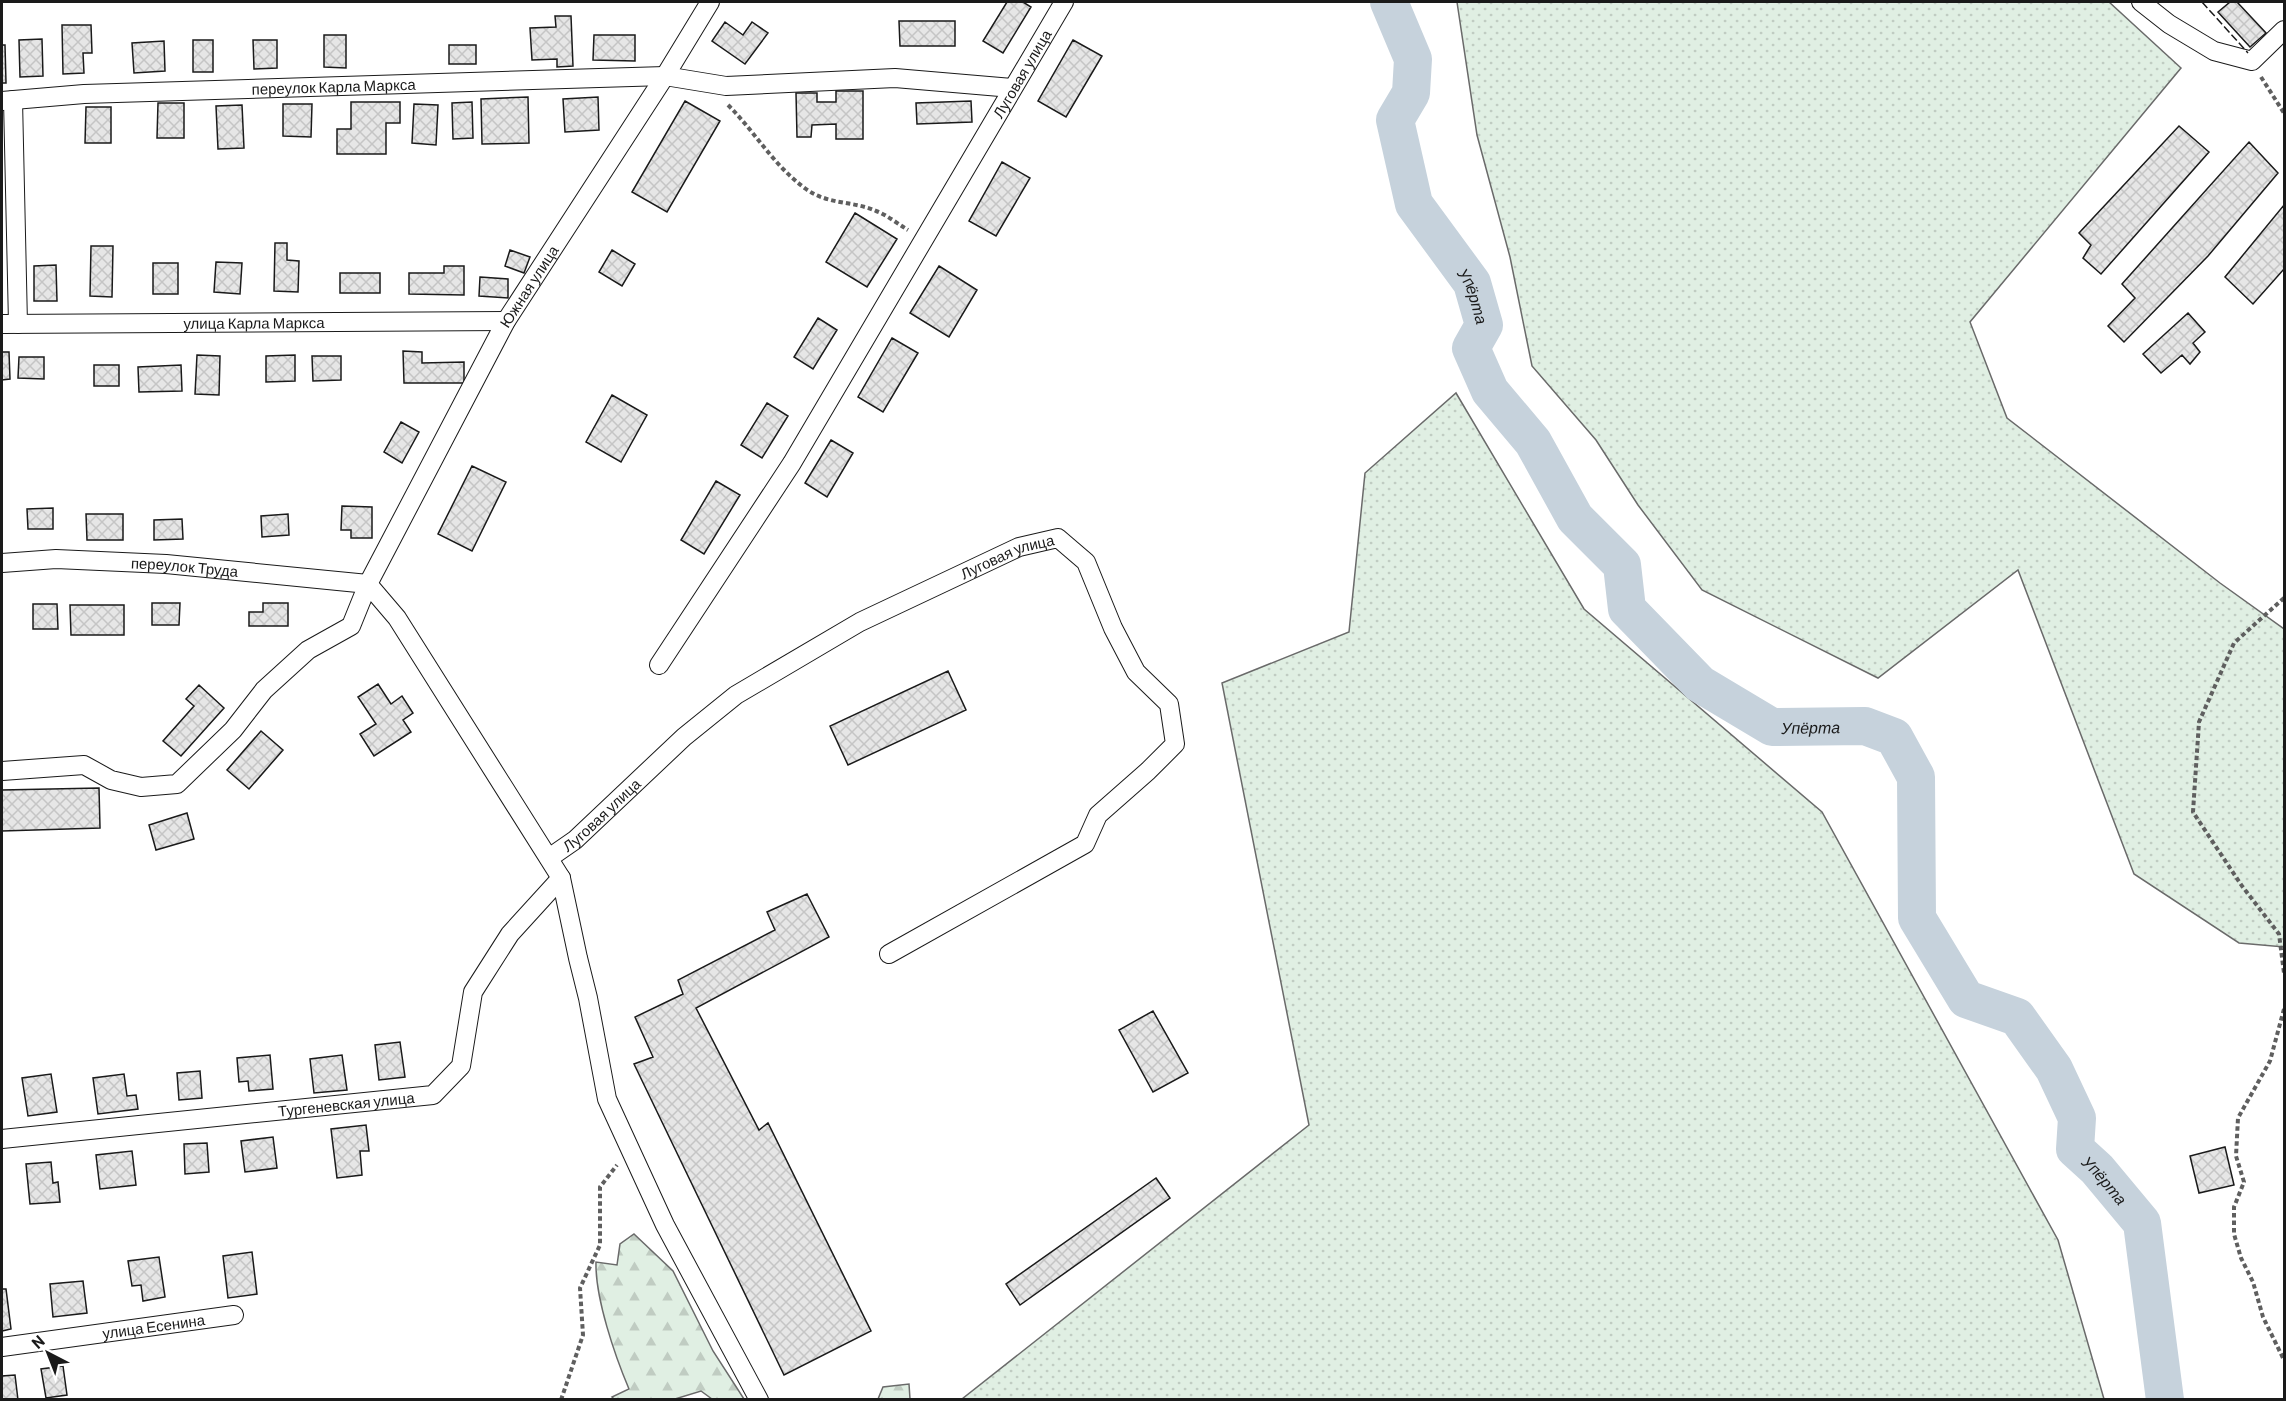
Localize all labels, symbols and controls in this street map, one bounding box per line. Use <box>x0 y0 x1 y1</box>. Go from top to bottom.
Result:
street label: Луговая улица <box>989 26 1055 121</box>
street label: переулок Карла Маркса <box>251 75 416 98</box>
street label: Южная улица <box>495 241 562 331</box>
water label: Упёрта <box>1454 263 1493 326</box>
street label: улица Карла Маркса <box>183 313 325 332</box>
street label: Луговая улица <box>957 530 1056 582</box>
street label: переулок Труда <box>131 553 240 580</box>
water label: Упёрта <box>1780 717 1840 736</box>
street label: Луговая улица <box>559 774 644 855</box>
street label: Тургеневская улица <box>277 1088 416 1120</box>
water label: Упёрта <box>2078 1151 2132 1208</box>
street label: улица Есенина <box>101 1310 207 1342</box>
north arrow <box>18 1323 78 1383</box>
text: N <box>27 1331 48 1352</box>

